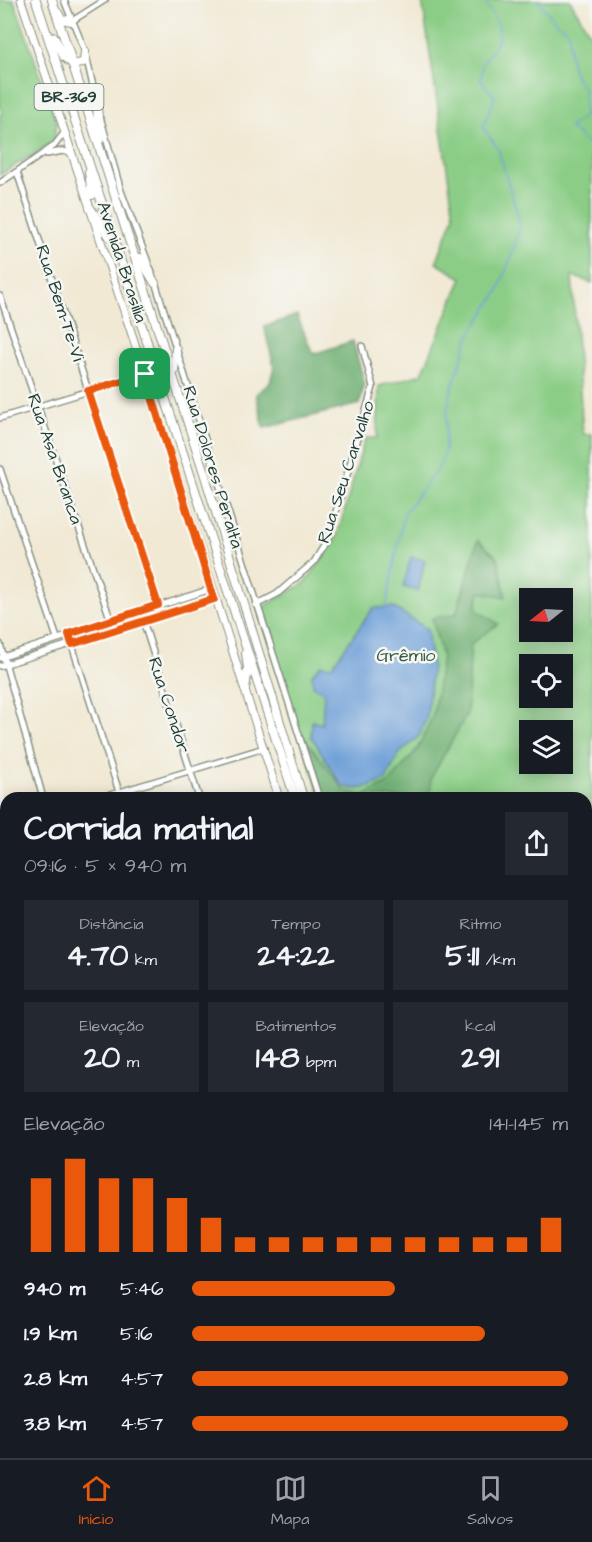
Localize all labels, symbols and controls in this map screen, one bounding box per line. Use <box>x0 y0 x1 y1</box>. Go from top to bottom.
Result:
road number: BR-369 <box>34 84 104 110</box>
street label: Avenida Brasília <box>91 198 153 326</box>
street label: Rua Bem-Te-Vi <box>29 242 91 365</box>
pin <box>119 348 170 399</box>
icon: arrive <box>128 357 161 390</box>
street label: Rua Dolores Peralta <box>176 383 250 551</box>
street label: Rua Asa Branca <box>21 390 89 528</box>
street label: Rua Seu Carvalho <box>311 398 381 546</box>
north arrow <box>519 588 573 642</box>
map controls <box>519 588 573 774</box>
park label: Grêmio <box>377 643 436 668</box>
street label: Rua Condor <box>142 654 196 756</box>
button: locate <box>519 654 573 708</box>
button: layers <box>519 720 573 774</box>
text: Corrida matinal <box>24 806 254 852</box>
button: share <box>505 812 568 875</box>
text: 09:16 · 5 × 940 m <box>24 852 186 880</box>
text: Distância <box>80 913 144 935</box>
text: Tempo <box>272 913 320 935</box>
text: Ritmo <box>459 913 501 935</box>
text: 4.70 <box>66 935 128 977</box>
text: 24:22 <box>258 935 334 977</box>
text: 5:11 <box>445 935 479 977</box>
text: km <box>128 949 157 971</box>
text: /km <box>479 949 515 971</box>
text: Elevação <box>79 1015 144 1037</box>
text: Batimentos <box>255 1015 337 1037</box>
text: kcal <box>465 1015 496 1037</box>
text: 20 <box>84 1037 120 1079</box>
text: 148 <box>256 1037 299 1079</box>
text: 291 <box>461 1037 499 1079</box>
text: m <box>120 1051 139 1073</box>
text: bpm <box>299 1051 336 1073</box>
text: Elevação <box>24 1110 104 1138</box>
text: 141–145 m <box>489 1110 568 1138</box>
text: 940 m <box>24 1275 85 1303</box>
text: 5:46 <box>120 1275 164 1303</box>
text: 1.9 km <box>24 1320 77 1348</box>
text: 5:16 <box>120 1320 153 1348</box>
text: 2.8 km <box>24 1365 87 1393</box>
text: 4:57 <box>120 1365 163 1393</box>
text: 3.8 km <box>24 1410 86 1438</box>
text: 4:57 <box>120 1410 163 1438</box>
tab: Início <box>79 1472 113 1530</box>
tab: Mapa <box>271 1472 309 1530</box>
tab: Salvos <box>467 1472 513 1530</box>

